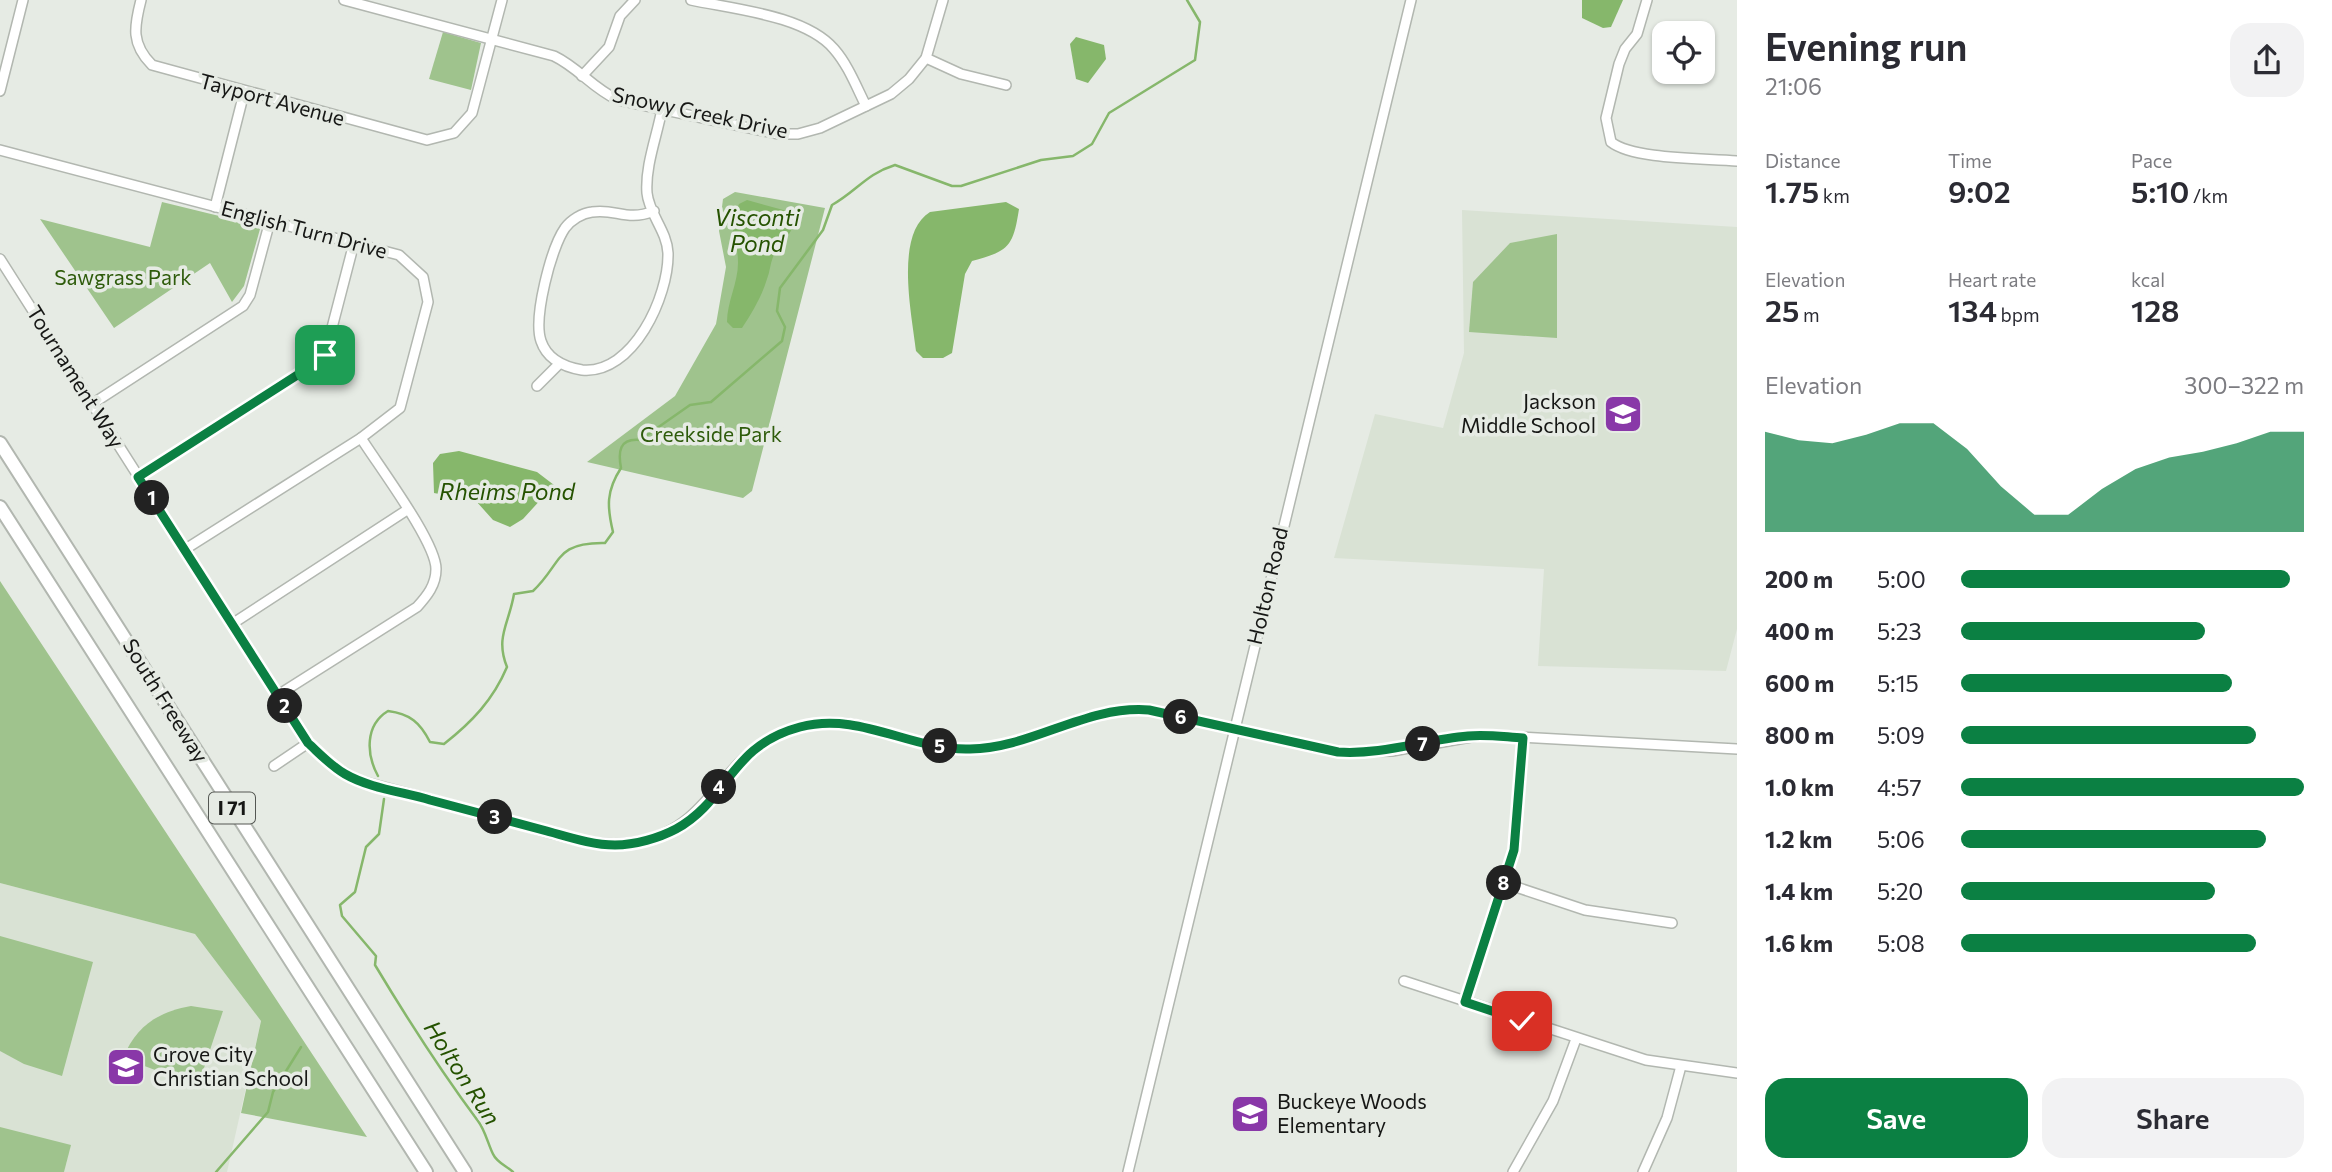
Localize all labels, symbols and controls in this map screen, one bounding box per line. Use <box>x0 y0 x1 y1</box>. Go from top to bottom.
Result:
map controls <box>1652 21 1715 84</box>
button: locate <box>1652 21 1715 84</box>
text: Evening run <box>1765 22 1968 69</box>
button: share <box>2230 23 2304 97</box>
street label: Tayport Avenue <box>197 67 348 130</box>
text: 21:06 <box>1765 72 1822 100</box>
street label: Snowy Creek Drive <box>610 81 790 142</box>
text: Distance <box>1765 149 1841 172</box>
text: Time <box>1948 149 1992 172</box>
text: Pace <box>2131 149 2172 172</box>
text: 1.75 <box>1765 172 1819 209</box>
text: 9:02 <box>1948 172 2011 209</box>
text: 5:10 <box>2131 172 2189 209</box>
text: km <box>1819 184 1850 207</box>
text: /km <box>2189 184 2228 207</box>
street label: English Turn Drive <box>219 194 390 263</box>
water label: Visconti Pond <box>714 203 801 257</box>
park label: Sawgrass Park <box>54 264 192 289</box>
text: Elevation <box>1765 268 1845 291</box>
text: Heart rate <box>1948 268 2036 291</box>
text: kcal <box>2131 268 2165 291</box>
text: 25 <box>1765 291 1799 328</box>
text: 134 <box>1948 291 1997 328</box>
text: 128 <box>2131 291 2180 328</box>
street label: Tournament Way <box>22 300 130 452</box>
text: m <box>1799 303 1820 326</box>
text: bpm <box>1997 303 2040 326</box>
pin <box>295 325 355 385</box>
icon: arrive <box>306 336 344 374</box>
text: Elevation <box>1765 371 1862 399</box>
text: 300–322 m <box>2184 371 2304 399</box>
place label: Jackson Middle School <box>1461 388 1596 437</box>
school or university icon: Jackson Middle School <box>1602 393 1644 435</box>
park label: Creekside Park <box>640 421 782 446</box>
water label: Rheims Pond <box>439 477 577 505</box>
pin: 1 <box>134 480 170 516</box>
text: 1 <box>147 486 156 509</box>
street label: Holton Road <box>1241 525 1292 647</box>
text: 200 m <box>1765 565 1833 593</box>
text: 5:00 <box>1877 565 1926 593</box>
text: 400 m <box>1765 617 1834 645</box>
text: 5:23 <box>1877 617 1922 645</box>
street label: South Freeway <box>118 634 214 767</box>
text: 600 m <box>1765 669 1834 697</box>
text: 5:15 <box>1877 669 1919 697</box>
pin: 2 <box>268 688 302 724</box>
text: 2 <box>279 694 290 717</box>
pin: 6 <box>1164 700 1198 734</box>
text: 6 <box>1175 705 1186 728</box>
text: 800 m <box>1765 721 1834 749</box>
text: 5:09 <box>1877 721 1925 749</box>
pin: 7 <box>1406 726 1440 762</box>
pin: 5 <box>922 728 958 764</box>
text: 7 <box>1417 732 1428 755</box>
text: 5 <box>934 734 945 757</box>
pin: 4 <box>702 770 736 804</box>
text: 1.0 km <box>1765 773 1834 801</box>
text: 4:57 <box>1877 773 1922 801</box>
text: 4 <box>713 775 724 798</box>
road number: I 71 <box>209 792 255 824</box>
pin: 3 <box>477 800 512 834</box>
text: 3 <box>489 805 500 828</box>
text: 1.2 km <box>1765 825 1832 853</box>
text: 5:06 <box>1877 825 1925 853</box>
pin: 8 <box>1486 866 1522 900</box>
text: 8 <box>1498 871 1509 894</box>
text: 1.4 km <box>1765 877 1833 905</box>
text: 5:20 <box>1877 877 1923 905</box>
text: 1.6 km <box>1765 929 1833 957</box>
text: 5:08 <box>1877 929 1925 957</box>
pin <box>1492 991 1552 1051</box>
icon: check <box>1503 1002 1541 1040</box>
water label: Holton Run <box>419 1015 507 1130</box>
place label: Grove City Christian School <box>153 1041 309 1090</box>
school or university icon: Grove City Christian School <box>105 1046 147 1088</box>
button: Save <box>1765 1078 2028 1158</box>
button: Share <box>2042 1078 2304 1158</box>
place label: Buckeye Woods Elementary <box>1277 1088 1427 1137</box>
school or university icon: Buckeye Woods Elementary <box>1229 1093 1271 1135</box>

